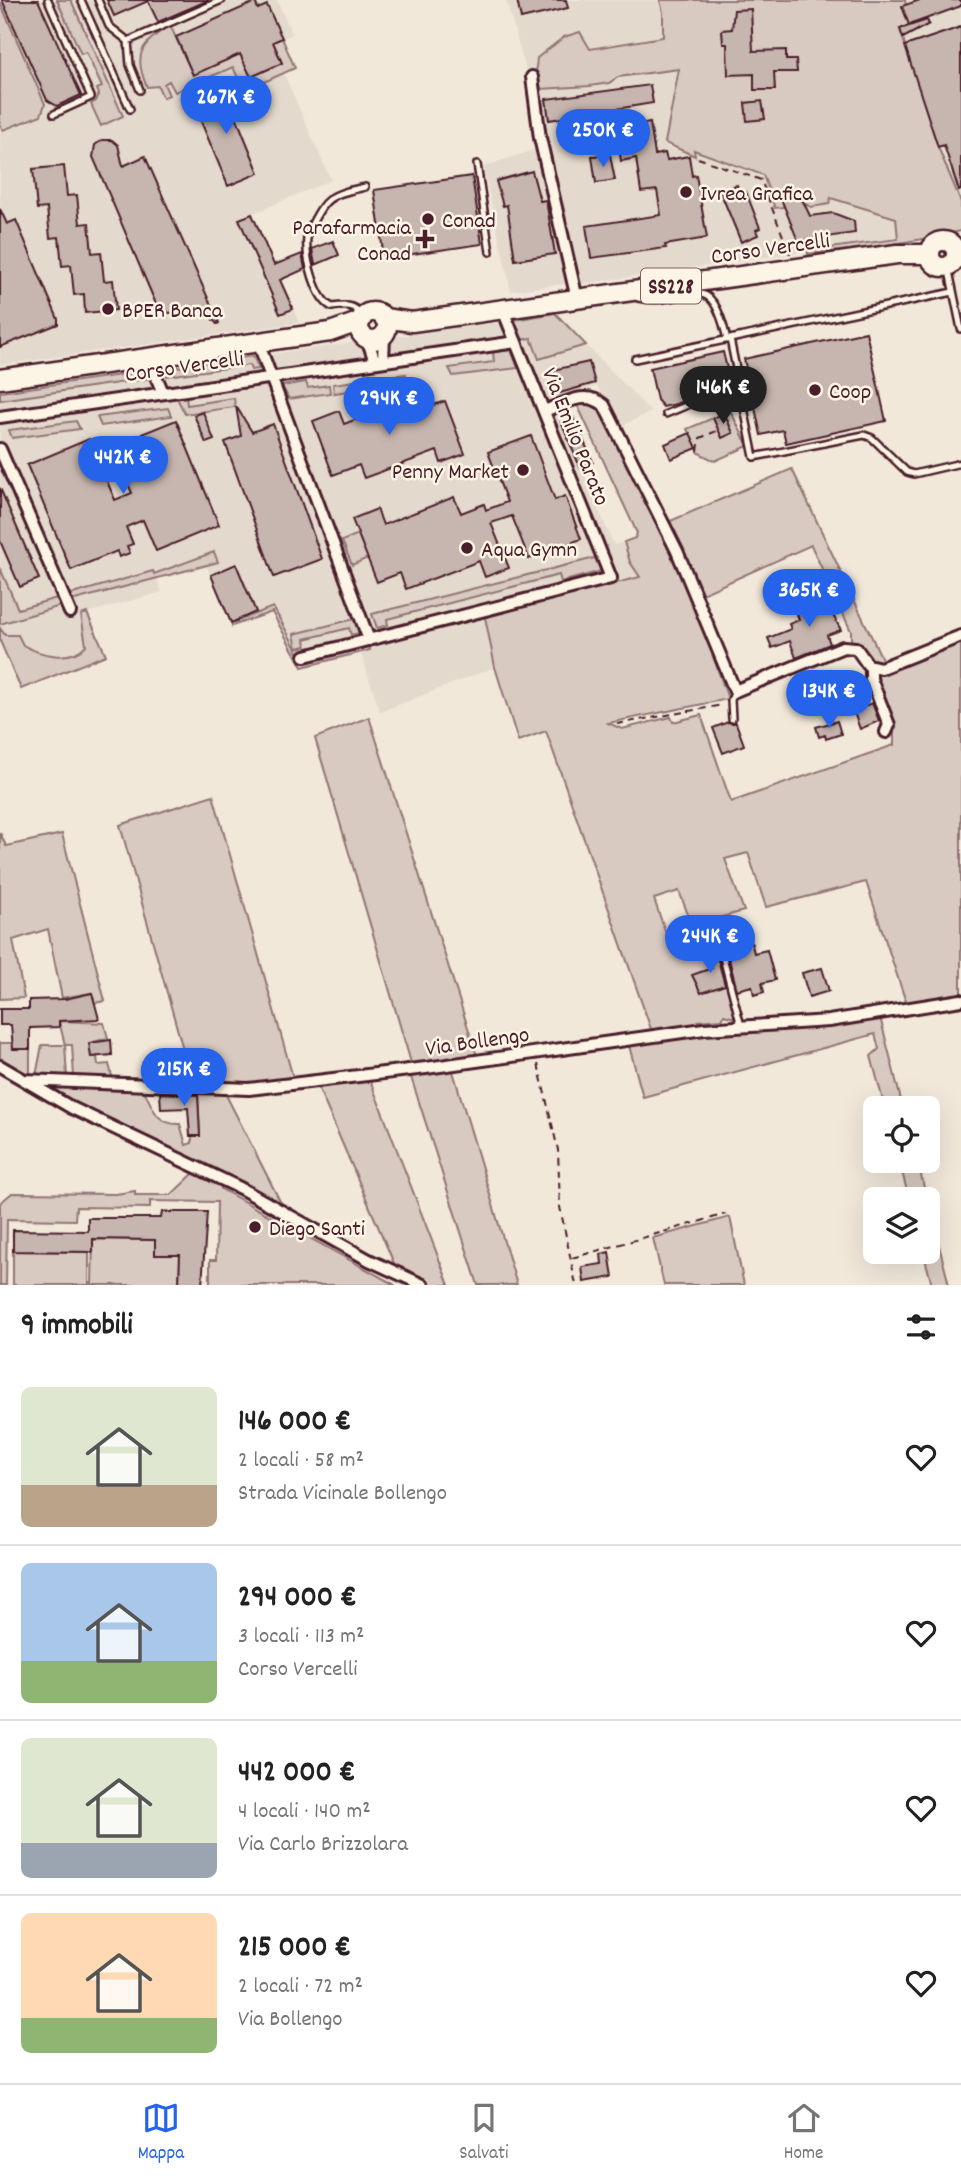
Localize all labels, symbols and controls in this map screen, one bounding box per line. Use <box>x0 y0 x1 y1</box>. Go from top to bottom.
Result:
pin: 267K € <box>169 76 283 136</box>
text: 267K € <box>197 82 255 115</box>
pin: 250K € <box>546 110 660 169</box>
text: 250K € <box>572 115 634 148</box>
place label: Ivrea Grafica <box>700 179 814 212</box>
marker: Ivrea Grafica <box>678 184 694 200</box>
place label: Conad <box>442 206 496 239</box>
marker: Conad <box>420 211 436 227</box>
place label: Parafarmacia Conad <box>292 213 412 272</box>
street label: Corso Vercelli <box>709 226 832 275</box>
marker: Parafarmacia Conad <box>417 231 433 247</box>
road number: SS228 <box>641 268 701 304</box>
place label: BPER Banca <box>122 296 224 329</box>
marker: BPER Banca <box>100 301 116 317</box>
street label: Corso Vercelli <box>123 344 246 393</box>
street label: Via Emilio Parato <box>531 363 616 511</box>
pin: 146K € <box>666 366 780 426</box>
text: 146K € <box>696 372 750 405</box>
place label: Coop <box>829 377 871 410</box>
pin: 294K € <box>332 378 446 437</box>
marker: Coop <box>807 382 823 398</box>
text: 294K € <box>360 383 418 416</box>
pin: 442K € <box>66 436 180 496</box>
text: 442K € <box>94 442 152 475</box>
place label: Penny Market <box>392 457 509 490</box>
marker: Penny Market <box>515 462 531 478</box>
place label: Aqua Gymn <box>481 535 577 568</box>
marker: Aqua Gymn <box>459 540 475 556</box>
pin: 365K € <box>752 570 866 629</box>
text: 365K € <box>779 575 839 608</box>
pin: 134K € <box>772 670 886 730</box>
text: 134K € <box>802 676 856 709</box>
pin: 244K € <box>653 916 767 975</box>
text: 244K € <box>681 921 739 954</box>
street label: Via Bollengo <box>423 1020 532 1067</box>
pin: 215K € <box>127 1048 241 1108</box>
text: 215K € <box>157 1054 211 1087</box>
map controls <box>863 1096 940 1264</box>
button: locate <box>863 1096 940 1173</box>
button: layers <box>863 1187 940 1264</box>
place label: Diego Santi <box>269 1214 365 1247</box>
marker: Diego Santi <box>247 1219 263 1235</box>
text: 9 immobili <box>21 1306 133 1349</box>
icon: filters <box>902 1308 940 1346</box>
text: 146 000 € <box>238 1402 351 1445</box>
icon: home <box>77 1415 161 1499</box>
icon: heart <box>902 1438 940 1476</box>
text: 2 locali · 58 m² <box>238 1445 364 1478</box>
text: Strada Vicinale Bollengo <box>238 1478 447 1511</box>
text: 294 000 € <box>238 1578 357 1621</box>
icon: home <box>77 1591 161 1675</box>
icon: heart <box>902 1614 940 1652</box>
text: 3 locali · 113 m² <box>238 1621 364 1654</box>
text: Corso Vercelli <box>238 1654 358 1687</box>
text: 442 000 € <box>238 1753 356 1796</box>
icon: home <box>77 1766 161 1850</box>
icon: heart <box>902 1789 940 1827</box>
text: 4 locali · 140 m² <box>238 1796 371 1829</box>
text: Via Carlo Brizzolara <box>238 1829 408 1862</box>
text: 215 000 € <box>238 1928 351 1971</box>
icon: home <box>77 1941 161 2025</box>
icon: heart <box>902 1964 940 2002</box>
text: 2 locali · 72 m² <box>238 1971 363 2004</box>
text: Via Bollengo <box>238 2004 342 2037</box>
tab: Mappa <box>138 2099 184 2168</box>
tab: Salvati <box>459 2099 509 2168</box>
tab: Home <box>784 2099 823 2168</box>

